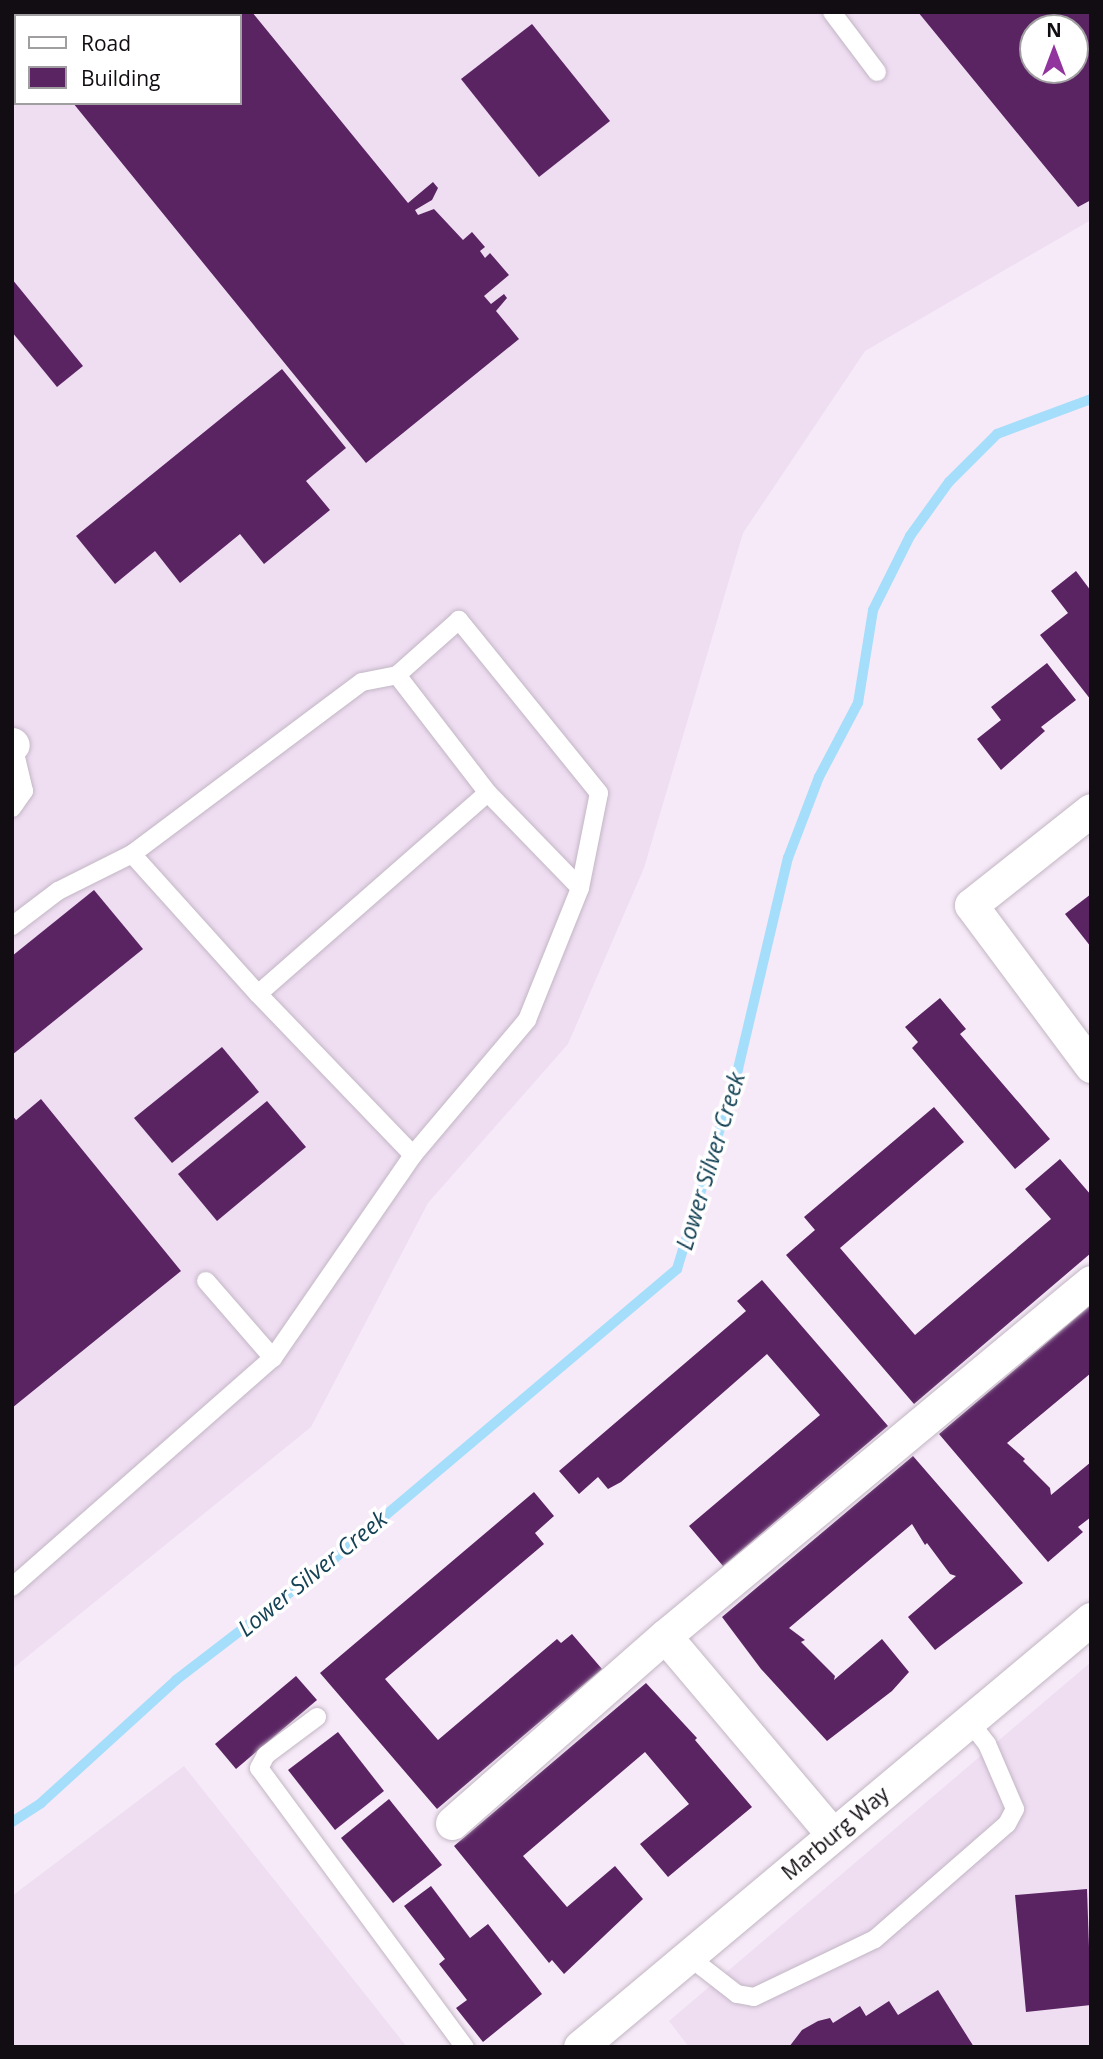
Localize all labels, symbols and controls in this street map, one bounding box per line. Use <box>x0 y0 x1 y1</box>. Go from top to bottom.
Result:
legend <box>14 14 242 105</box>
north arrow <box>1019 14 1089 84</box>
text: N <box>1046 17 1062 43</box>
text: Road <box>81 29 131 57</box>
text: Building <box>81 64 160 92</box>
water label: Lower Silver Creek <box>670 1069 750 1253</box>
water label: Lower Silver Creek <box>232 1504 392 1642</box>
street label: Marburg Way <box>776 1781 894 1885</box>

